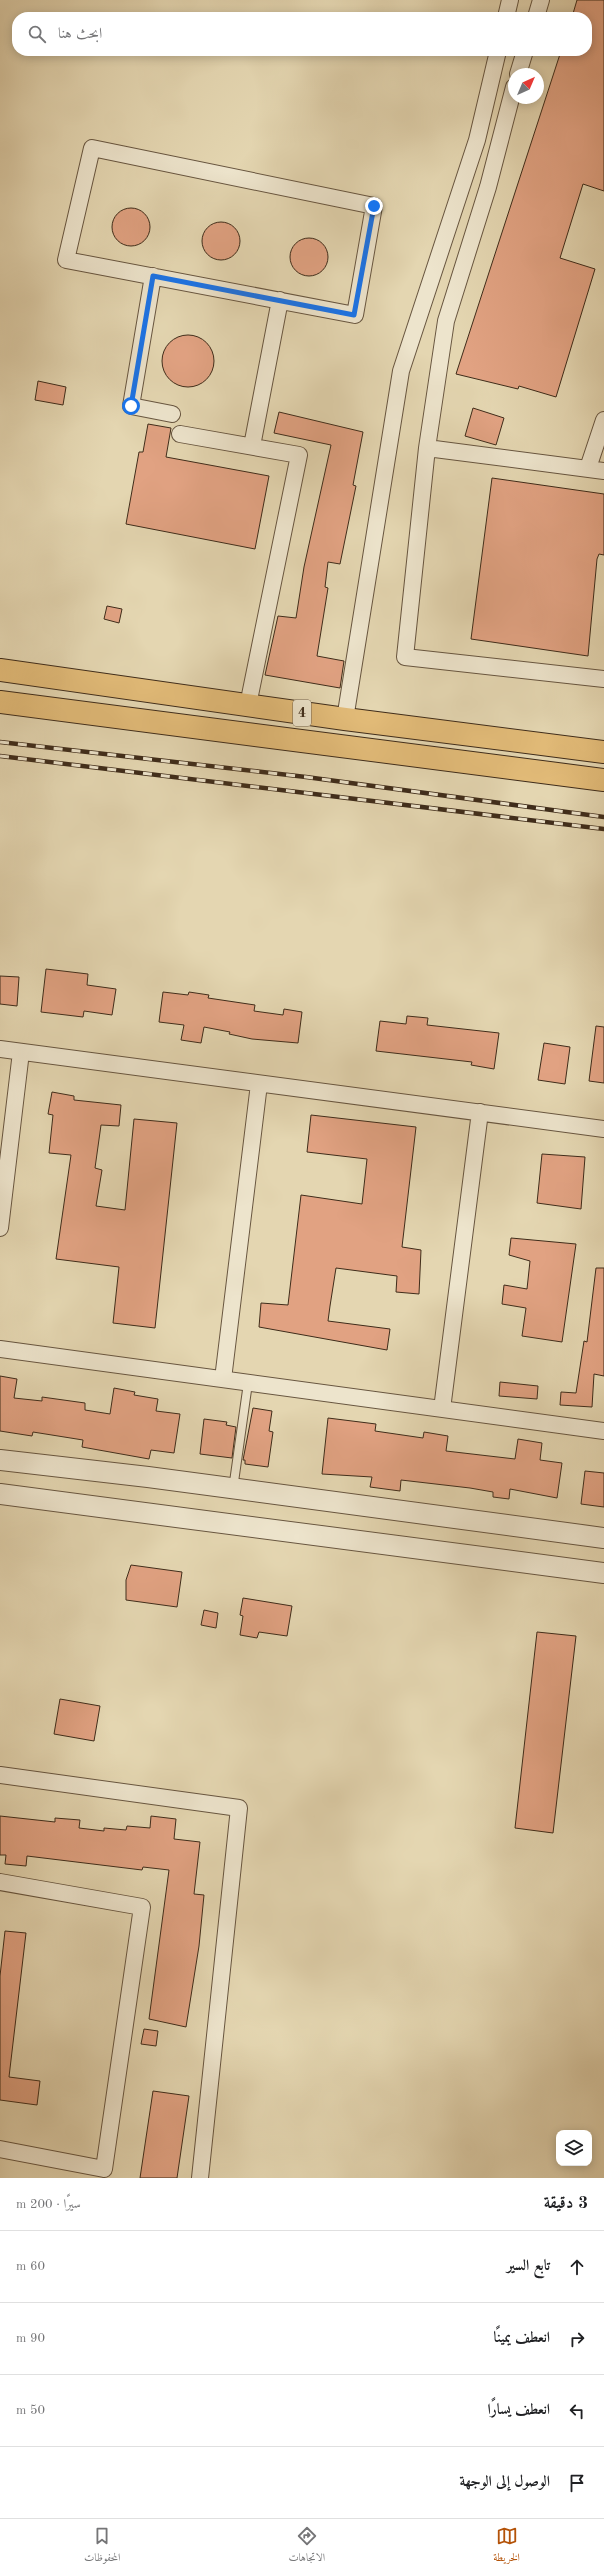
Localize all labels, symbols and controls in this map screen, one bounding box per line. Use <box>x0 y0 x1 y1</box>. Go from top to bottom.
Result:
search box <box>12 12 592 56</box>
icon: search <box>26 23 48 45</box>
text: ابحث هنا <box>58 27 102 42</box>
north arrow <box>508 68 544 104</box>
route end <box>365 197 383 215</box>
route start <box>122 397 140 415</box>
road number: 4 <box>293 700 311 726</box>
map controls <box>556 2130 592 2166</box>
button: layers <box>556 2130 592 2166</box>
text: 3 دقيقة <box>544 2195 588 2212</box>
text: سيرًا · 200 m <box>16 2198 81 2211</box>
icon: ahead <box>566 2256 588 2278</box>
text: تابع السير <box>507 2259 550 2274</box>
text: 60 m <box>16 2260 45 2273</box>
icon: right <box>566 2328 588 2350</box>
text: انعطف يمينًا <box>494 2331 550 2346</box>
text: 90 m <box>16 2332 45 2345</box>
icon: left <box>566 2400 588 2422</box>
text: انعطف يسارًا <box>488 2403 550 2418</box>
text: 50 m <box>16 2404 45 2417</box>
icon: arrive <box>566 2472 588 2494</box>
text: الوصول إلى الوجهة <box>459 2475 550 2490</box>
tab: المحفوظات <box>84 2525 120 2568</box>
tab: الاتجاهات <box>288 2525 325 2568</box>
tab: الخريطة <box>493 2525 520 2568</box>

